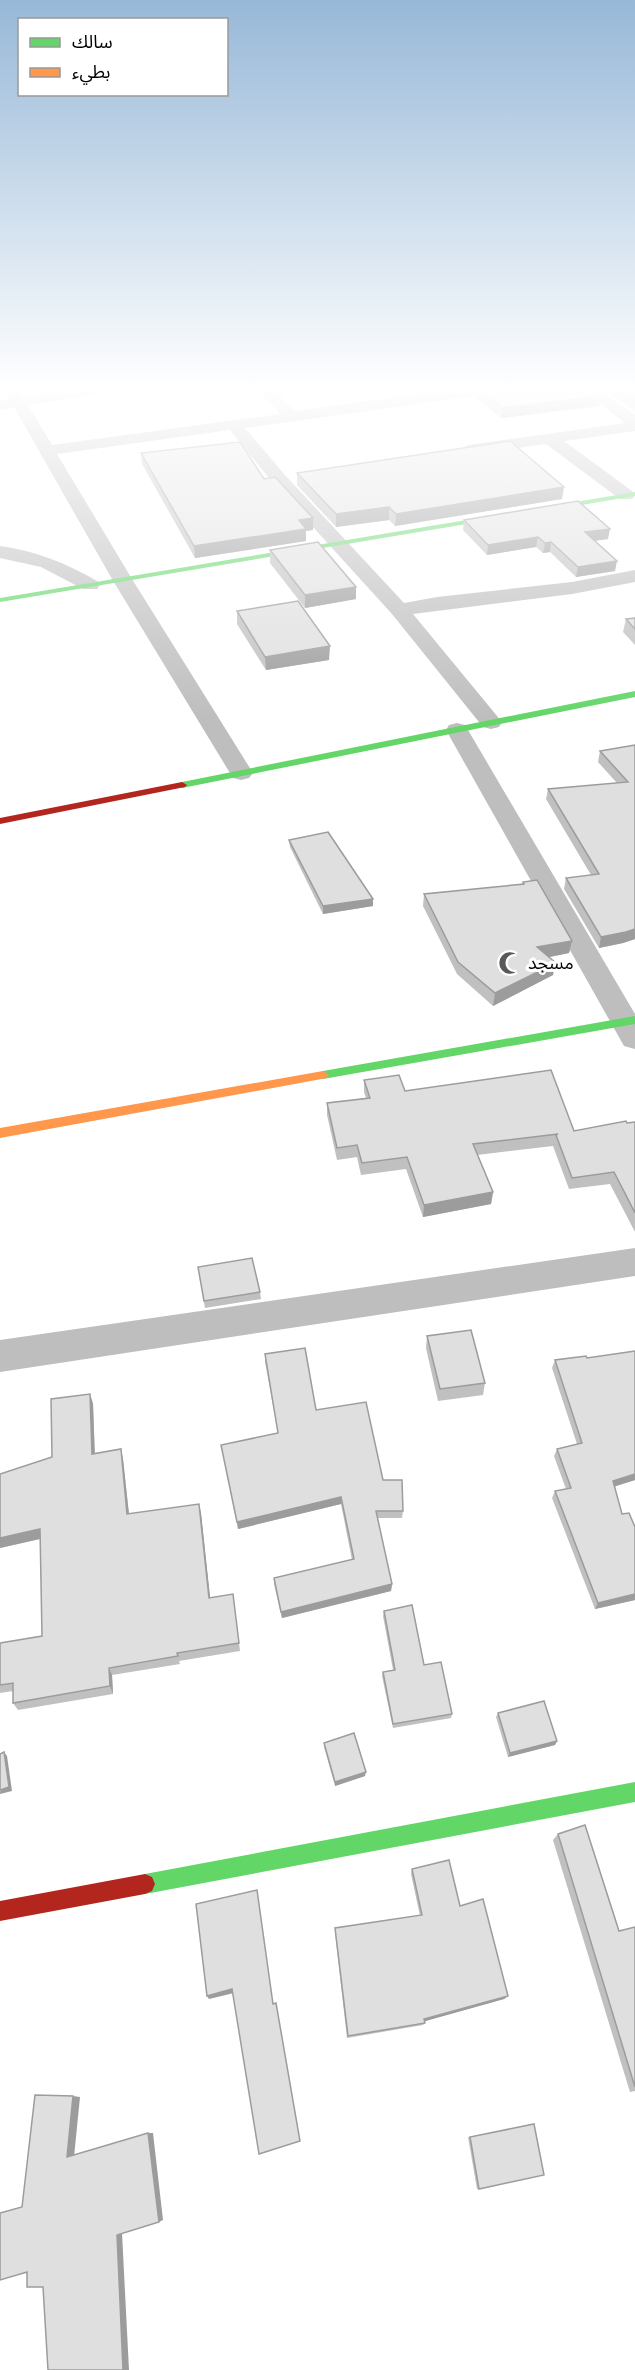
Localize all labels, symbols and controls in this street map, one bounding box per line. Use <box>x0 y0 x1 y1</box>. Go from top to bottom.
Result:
legend <box>18 18 228 96</box>
text: سالك <box>72 29 113 54</box>
text: بطيء <box>72 59 110 85</box>
mosque icon: مسجد <box>497 950 523 976</box>
place label: مسجد <box>528 950 574 975</box>

